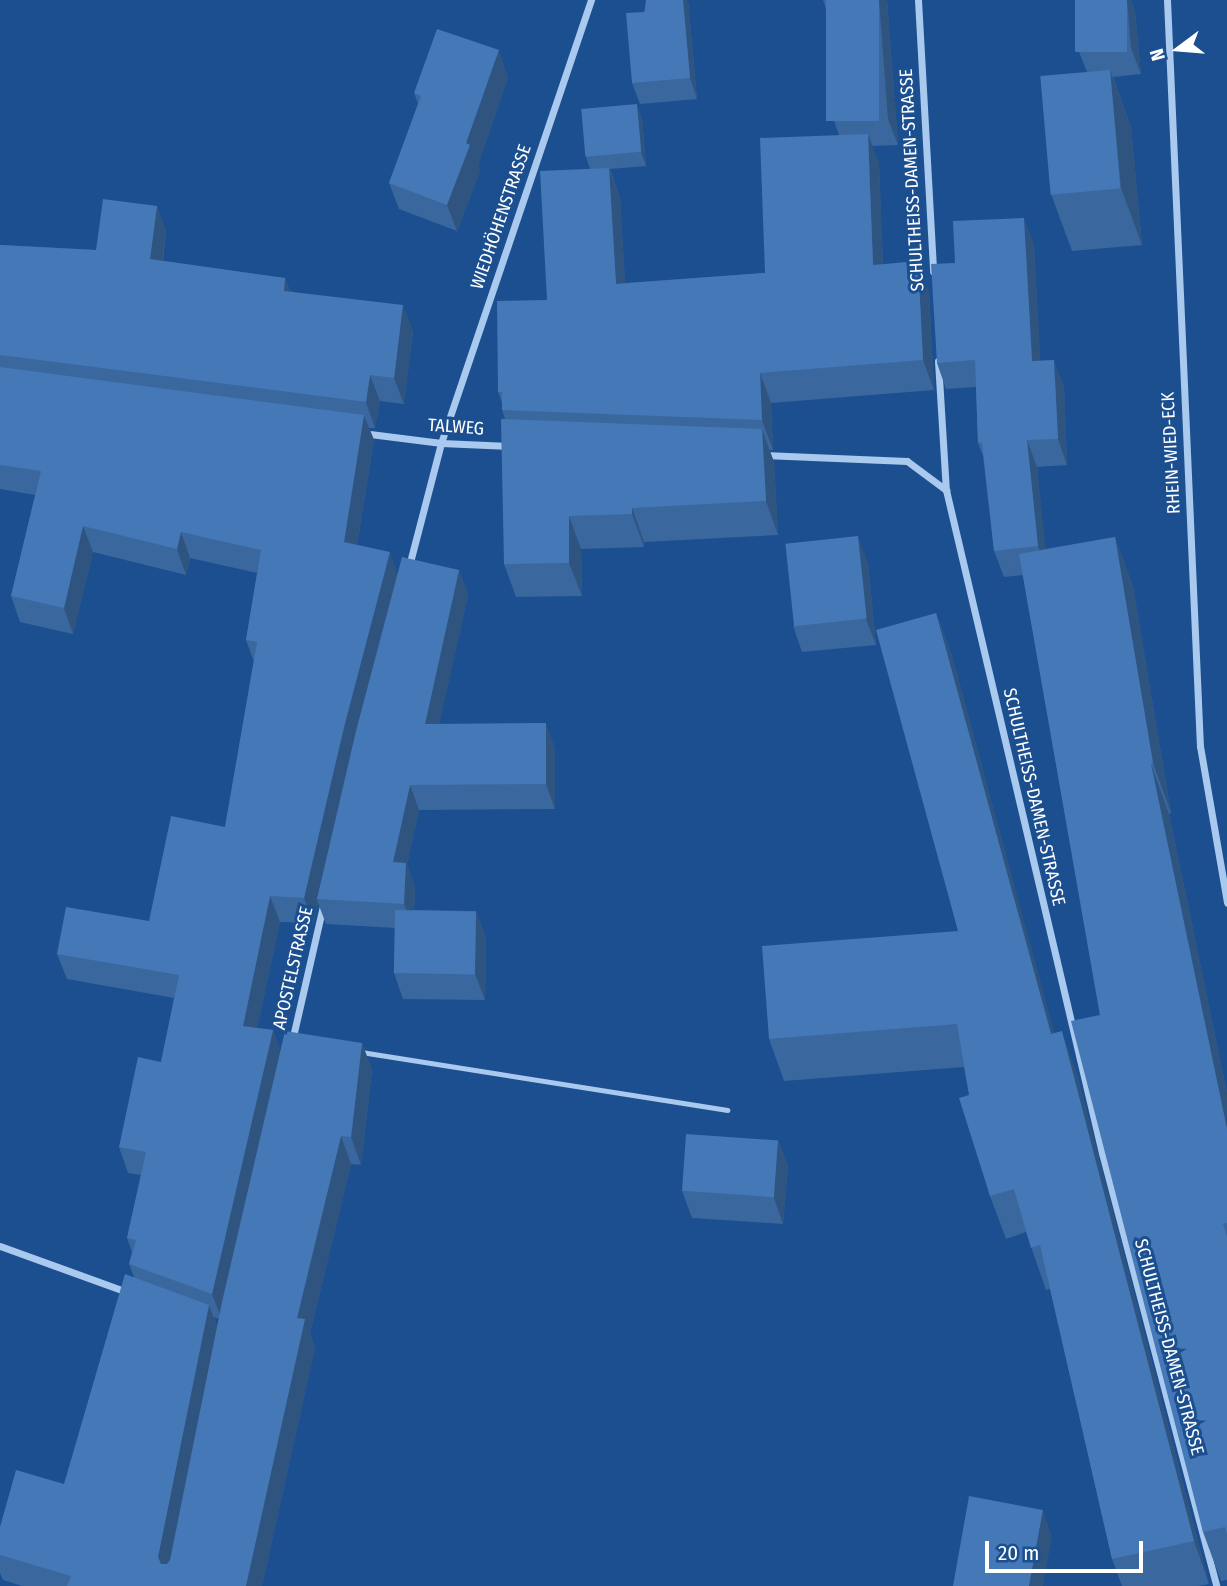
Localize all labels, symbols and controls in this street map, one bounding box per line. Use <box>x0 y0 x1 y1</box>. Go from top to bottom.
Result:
north arrow <box>1143 14 1213 84</box>
text: N <box>1145 46 1170 64</box>
street label: SCHULTHEISS-DAMEN-STRASSE <box>895 68 929 292</box>
street label: WIEDHÖHENSTRASSE <box>466 142 536 292</box>
street label: RHEIN-WIED-ECK <box>1157 391 1185 515</box>
street label: TALWEG <box>427 414 485 440</box>
street label: SCHULTHEISS-DAMEN-STRASSE <box>998 686 1070 908</box>
street label: APOSTELSTRASSE <box>268 904 318 1032</box>
street label: SCHULTHEISS-DAMEN-STRASSE <box>1130 1237 1208 1457</box>
scale bar <box>989 1526 1146 1570</box>
text: 20 m <box>998 1540 1039 1566</box>

